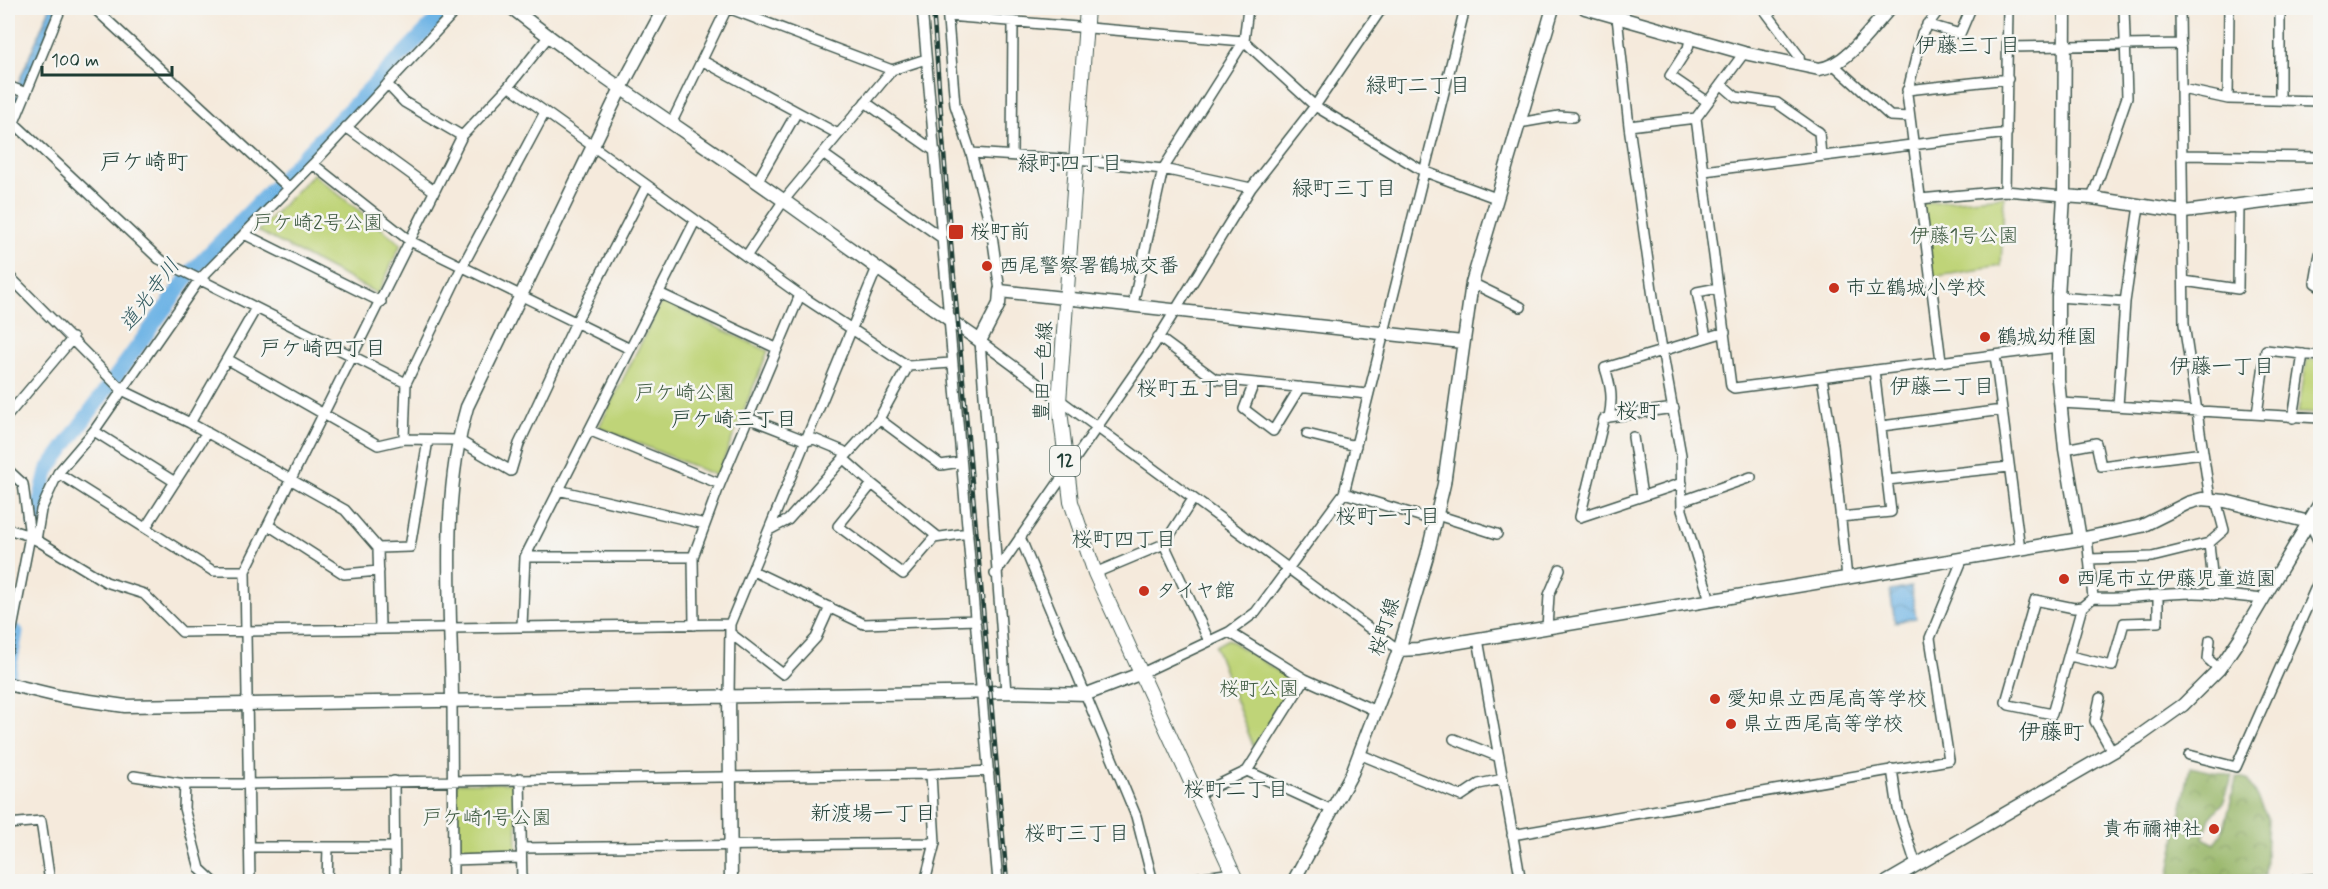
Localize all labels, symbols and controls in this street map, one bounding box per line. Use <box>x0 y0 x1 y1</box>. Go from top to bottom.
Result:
district label: 伊藤三丁目 <box>1916 32 2021 60</box>
scale bar <box>42 39 172 77</box>
text: 100 m <box>51 49 99 73</box>
district label: 緑町二丁目 <box>1366 72 1471 100</box>
district label: 戸ケ崎町 <box>100 149 188 177</box>
district label: 緑町四丁目 <box>1018 150 1123 178</box>
district label: 緑町三丁目 <box>1292 175 1397 203</box>
park label: 戸ケ崎2号公園 <box>253 210 383 237</box>
place label: 桜町前 <box>970 219 1030 246</box>
marker: 桜町前 <box>947 223 965 241</box>
park label: 伊藤1号公園 <box>1910 223 2018 250</box>
water label: 道光寺川 <box>114 253 186 337</box>
place label: 西尾警察署鶴城交番 <box>999 253 1179 280</box>
marker: 西尾警察署鶴城交番 <box>980 259 994 273</box>
place label: 市立鶴城小学校 <box>1846 275 1986 302</box>
marker: 市立鶴城小学校 <box>1827 281 1841 295</box>
street label: 豊田一色線 <box>1029 321 1059 421</box>
place label: 鶴城幼稚園 <box>1997 324 2097 351</box>
marker: 鶴城幼稚園 <box>1978 330 1992 344</box>
district label: 戸ケ崎四丁目 <box>260 335 386 363</box>
district label: 伊藤一丁目 <box>2170 353 2275 381</box>
district label: 伊藤二丁目 <box>1890 373 1995 401</box>
district label: 桜町五丁目 <box>1137 375 1242 403</box>
park label: 戸ケ崎公園 <box>635 380 735 407</box>
district label: 桜町 <box>1616 398 1660 426</box>
district label: 戸ケ崎三丁目 <box>671 406 797 434</box>
road number: 12 <box>1050 446 1080 476</box>
district label: 桜町一丁目 <box>1336 503 1441 531</box>
district label: 桜町四丁目 <box>1072 526 1177 554</box>
place label: 西尾市立伊藤児童遊園 <box>2076 566 2276 593</box>
marker: 西尾市立伊藤児童遊園 <box>2057 572 2071 586</box>
place label: タイヤ館 <box>1156 578 1235 605</box>
marker: タイヤ館 <box>1137 584 1151 598</box>
street label: 桜町線 <box>1363 594 1407 660</box>
park label: 桜町公園 <box>1219 676 1299 703</box>
place label: 愛知県立西尾高等学校 <box>1727 686 1927 713</box>
marker: 愛知県立西尾高等学校 <box>1708 692 1722 706</box>
place label: 県立西尾高等学校 <box>1743 711 1903 738</box>
marker: 県立西尾高等学校 <box>1724 717 1738 731</box>
district label: 伊藤町 <box>2018 719 2084 747</box>
district label: 桜町二丁目 <box>1184 776 1289 804</box>
district label: 新渡場一丁目 <box>810 800 936 828</box>
park label: 戸ケ崎1号公園 <box>423 805 551 832</box>
place label: 貴布禰神社 <box>2102 816 2202 843</box>
district label: 桜町三丁目 <box>1025 820 1130 848</box>
marker: 貴布禰神社 <box>2207 822 2221 836</box>

